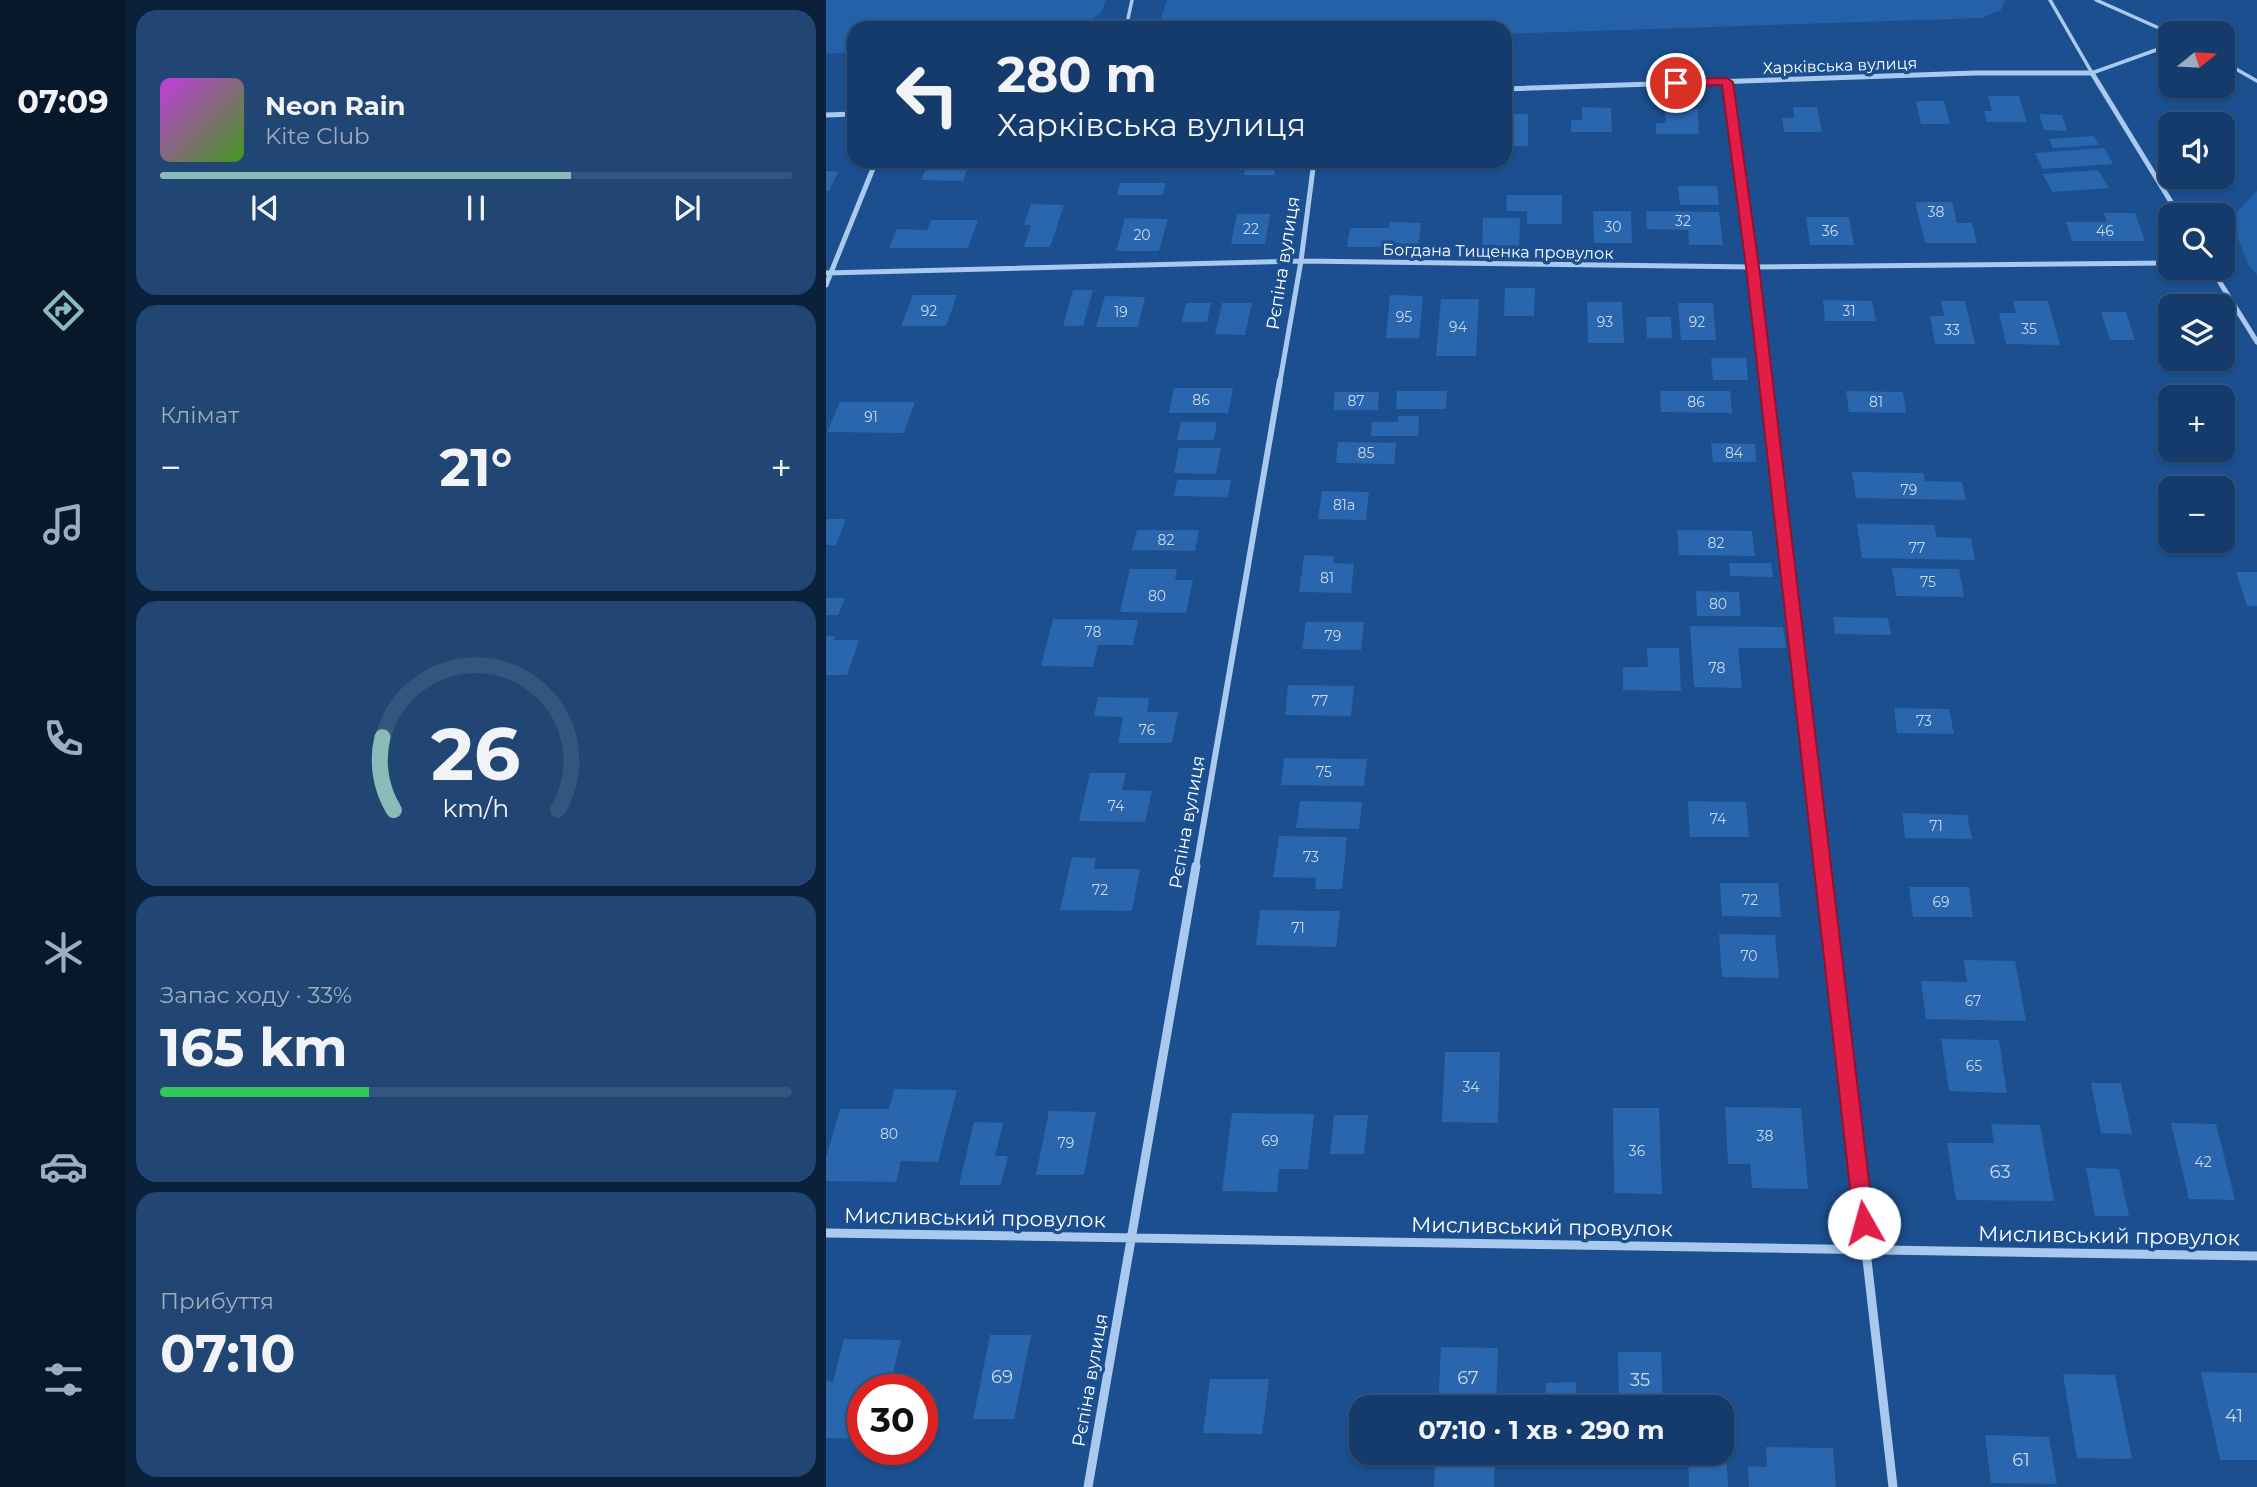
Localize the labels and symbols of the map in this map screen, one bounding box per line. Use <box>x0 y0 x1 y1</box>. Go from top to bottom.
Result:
north arrow <box>2158 21 2235 98</box>
pin <box>1646 53 1706 113</box>
street label: Харківська вулиця <box>1762 53 1918 78</box>
street label: Рєпіна вулиця <box>1262 195 1304 331</box>
house number: 38 <box>1928 203 1944 221</box>
house number: 32 <box>1675 212 1691 230</box>
house number: 30 <box>1604 218 1622 236</box>
house number: 22 <box>1243 220 1259 238</box>
house number: 36 <box>1822 222 1839 240</box>
house number: 46 <box>2096 222 2114 240</box>
house number: 20 <box>1133 226 1151 244</box>
street label: Богдана Тищенка провулок <box>1382 240 1614 263</box>
house number: 92 <box>921 302 937 320</box>
house number: 31 <box>1843 302 1855 320</box>
house number: 19 <box>1114 303 1128 321</box>
house number: 95 <box>1396 308 1412 326</box>
house number: 93 <box>1597 313 1613 331</box>
house number: 92 <box>1689 313 1705 331</box>
house number: 94 <box>1449 318 1468 336</box>
house number: 35 <box>2021 320 2037 338</box>
house number: 33 <box>1944 321 1960 339</box>
house number: 86 <box>1192 391 1210 409</box>
house number: 87 <box>1347 392 1365 410</box>
house number: 86 <box>1687 393 1705 411</box>
house number: 81 <box>1869 393 1883 411</box>
house number: 91 <box>864 408 878 426</box>
house number: 85 <box>1358 444 1375 462</box>
house number: 84 <box>1725 444 1744 462</box>
house number: 79 <box>1901 481 1917 499</box>
house number: 81а <box>1333 496 1355 514</box>
house number: 82 <box>1158 531 1174 549</box>
house number: 82 <box>1708 534 1724 552</box>
house number: 77 <box>1909 539 1925 557</box>
house number: 81 <box>1320 569 1334 587</box>
house number: 75 <box>1920 573 1936 591</box>
house number: 80 <box>1148 587 1166 605</box>
house number: 80 <box>1709 595 1727 613</box>
house number: 78 <box>1085 623 1102 641</box>
house number: 79 <box>1325 627 1341 645</box>
house number: 78 <box>1709 659 1726 677</box>
house number: 77 <box>1312 692 1328 710</box>
house number: 73 <box>1916 712 1932 730</box>
house number: 76 <box>1139 721 1156 739</box>
street label: Рєпіна вулиця <box>1164 754 1210 890</box>
house number: 75 <box>1316 763 1332 781</box>
house number: 74 <box>1108 797 1125 815</box>
house number: 74 <box>1710 810 1727 828</box>
house number: 71 <box>1929 817 1943 835</box>
house number: 73 <box>1303 848 1319 866</box>
house number: 72 <box>1092 881 1108 899</box>
house number: 72 <box>1742 891 1758 909</box>
house number: 69 <box>1932 893 1950 911</box>
house number: 71 <box>1291 919 1305 937</box>
house number: 70 <box>1740 947 1758 965</box>
house number: 67 <box>1965 992 1981 1010</box>
house number: 65 <box>1966 1057 1982 1075</box>
house number: 34 <box>1462 1078 1480 1096</box>
house number: 80 <box>880 1125 898 1143</box>
house number: 38 <box>1757 1127 1773 1145</box>
house number: 69 <box>1261 1132 1279 1150</box>
house number: 79 <box>1058 1134 1074 1152</box>
house number: 36 <box>1629 1142 1646 1160</box>
house number: 42 <box>2194 1153 2212 1171</box>
house number: 63 <box>1989 1161 2011 1183</box>
position arrow <box>1827 1186 1901 1260</box>
street label: Мисливський провулок <box>844 1203 1106 1232</box>
street label: Мисливський провулок <box>1411 1212 1673 1241</box>
street label: Мисливський провулок <box>1978 1221 2240 1250</box>
street label: Рєпіна вулиця <box>1067 1312 1113 1448</box>
house number: 69 <box>991 1366 1013 1388</box>
house number: 67 <box>1457 1367 1479 1389</box>
house number: 35 <box>1630 1369 1650 1391</box>
speed limit sign: 30 <box>847 1374 938 1465</box>
house number: 41 <box>2225 1405 2243 1427</box>
house number: 61 <box>2012 1449 2030 1471</box>

